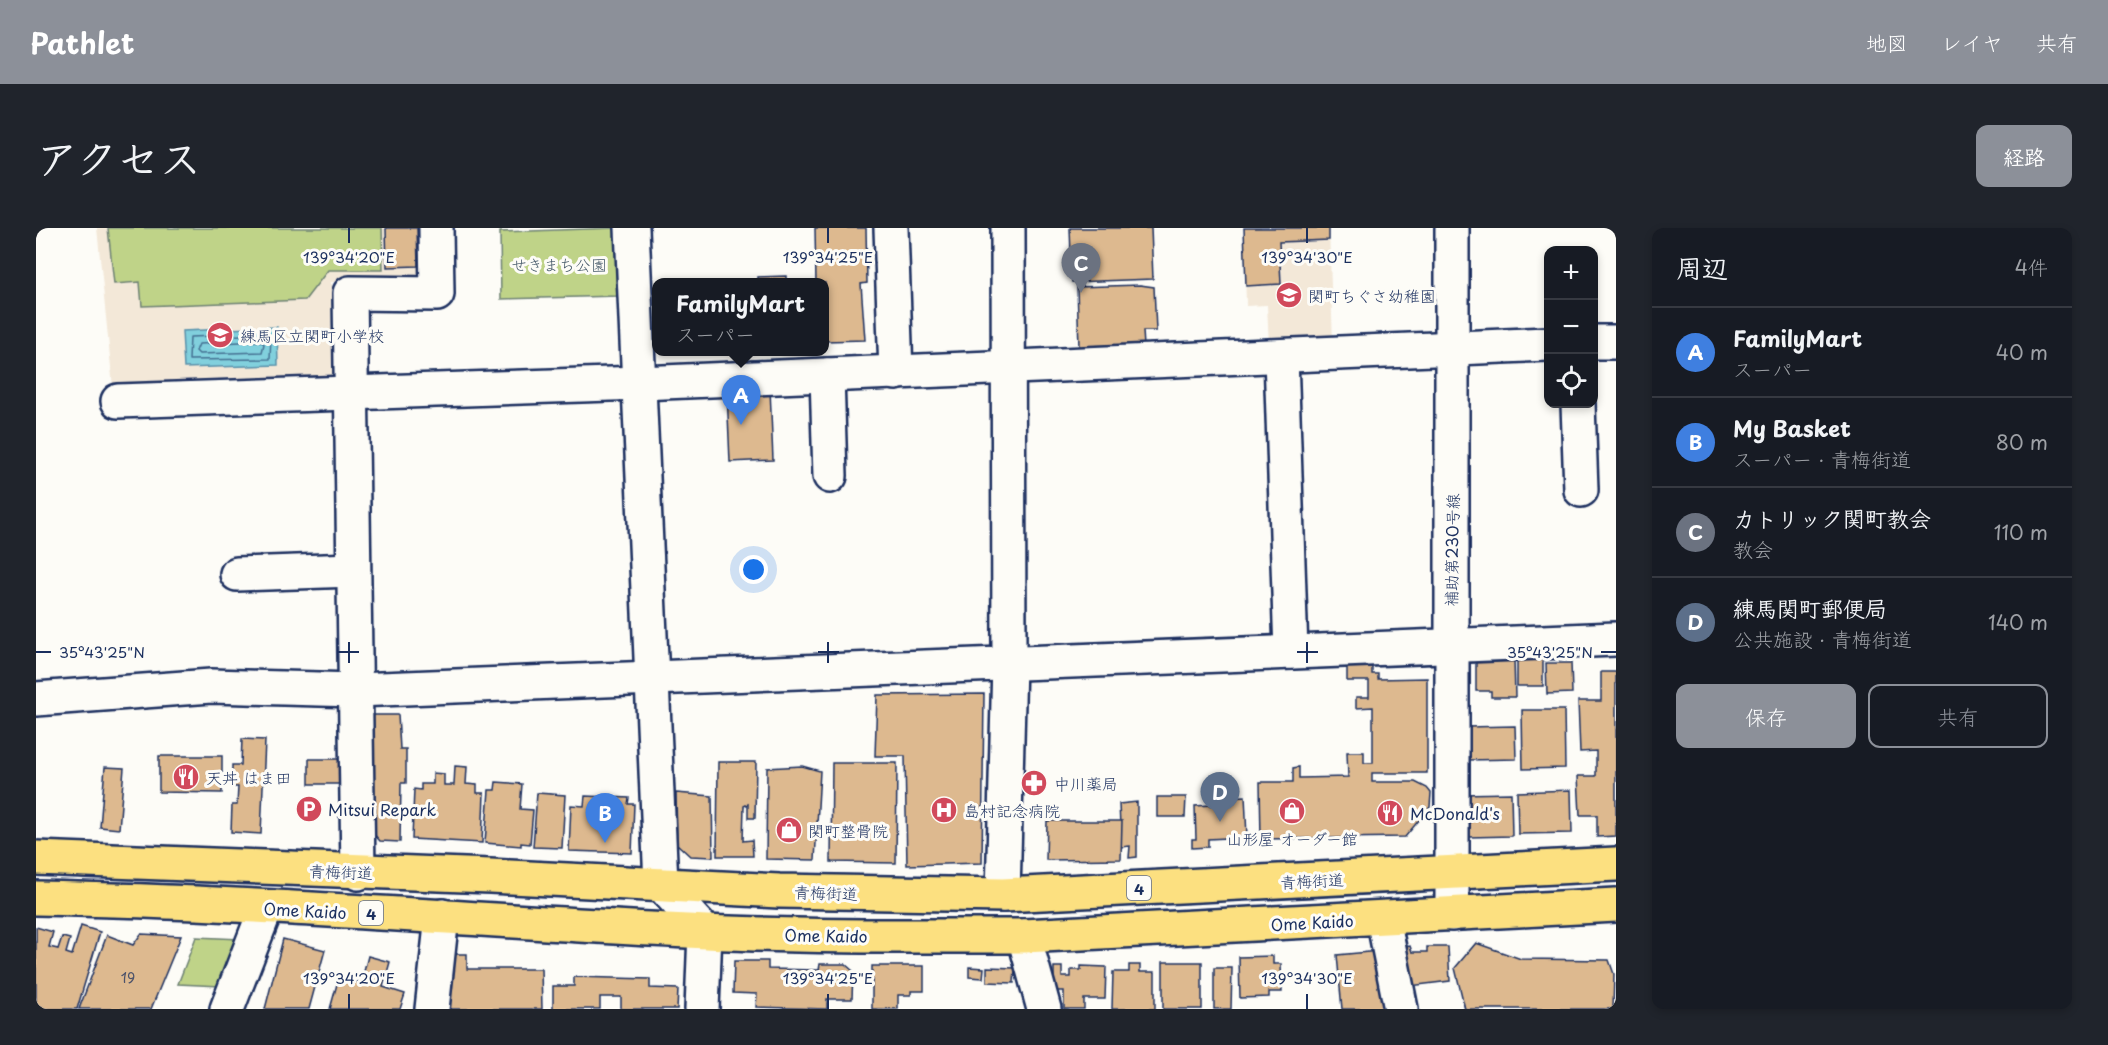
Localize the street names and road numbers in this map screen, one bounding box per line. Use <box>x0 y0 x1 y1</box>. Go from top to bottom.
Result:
street label: 補助第230号線 <box>1438 493 1464 607</box>
street label: 青梅街道 <box>309 858 373 884</box>
street label: 青梅街道 <box>1279 866 1345 894</box>
road number: 4 <box>1127 876 1151 900</box>
street label: 青梅街道 <box>794 879 858 905</box>
street label: Ome Kaido <box>263 896 347 924</box>
road number: 4 <box>359 901 383 925</box>
street label: Ome Kaido <box>1270 908 1354 936</box>
street label: Ome Kaido <box>784 922 868 948</box>

